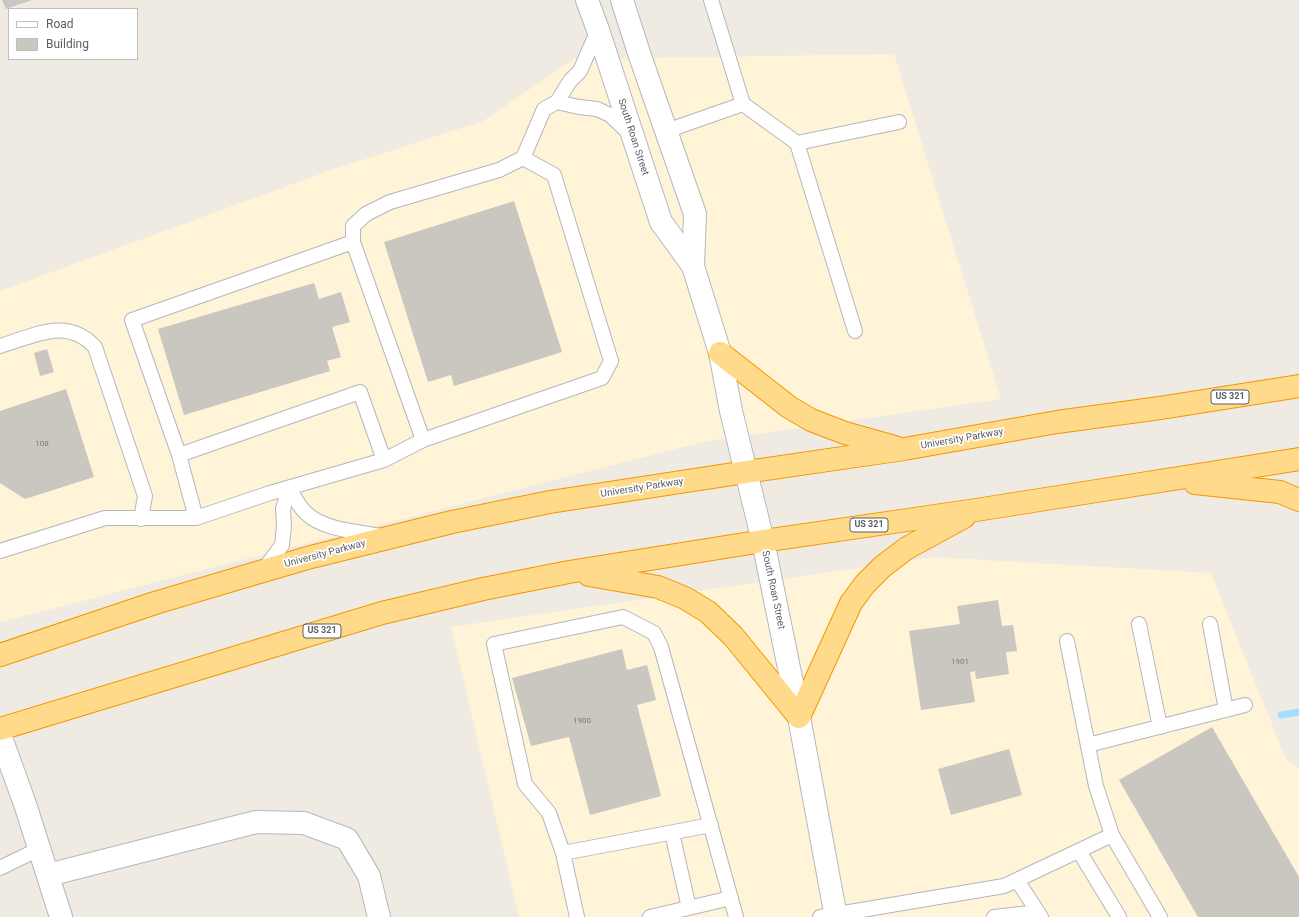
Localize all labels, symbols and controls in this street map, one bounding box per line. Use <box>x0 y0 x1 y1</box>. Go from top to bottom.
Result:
legend <box>8 8 138 60</box>
text: Road <box>46 17 74 31</box>
text: Building <box>46 37 89 51</box>
street label: South Roan Street <box>615 97 651 177</box>
road number: US 321 <box>1211 390 1249 404</box>
street label: University Parkway <box>920 426 1004 452</box>
house number: 108 <box>35 439 49 449</box>
street label: University Parkway <box>600 476 684 500</box>
road number: US 321 <box>850 518 888 532</box>
street label: University Parkway <box>283 537 367 571</box>
street label: South Roan Street <box>759 550 787 630</box>
road number: US 321 <box>303 624 341 638</box>
house number: 1901 <box>951 657 969 667</box>
house number: 1900 <box>573 716 591 726</box>

